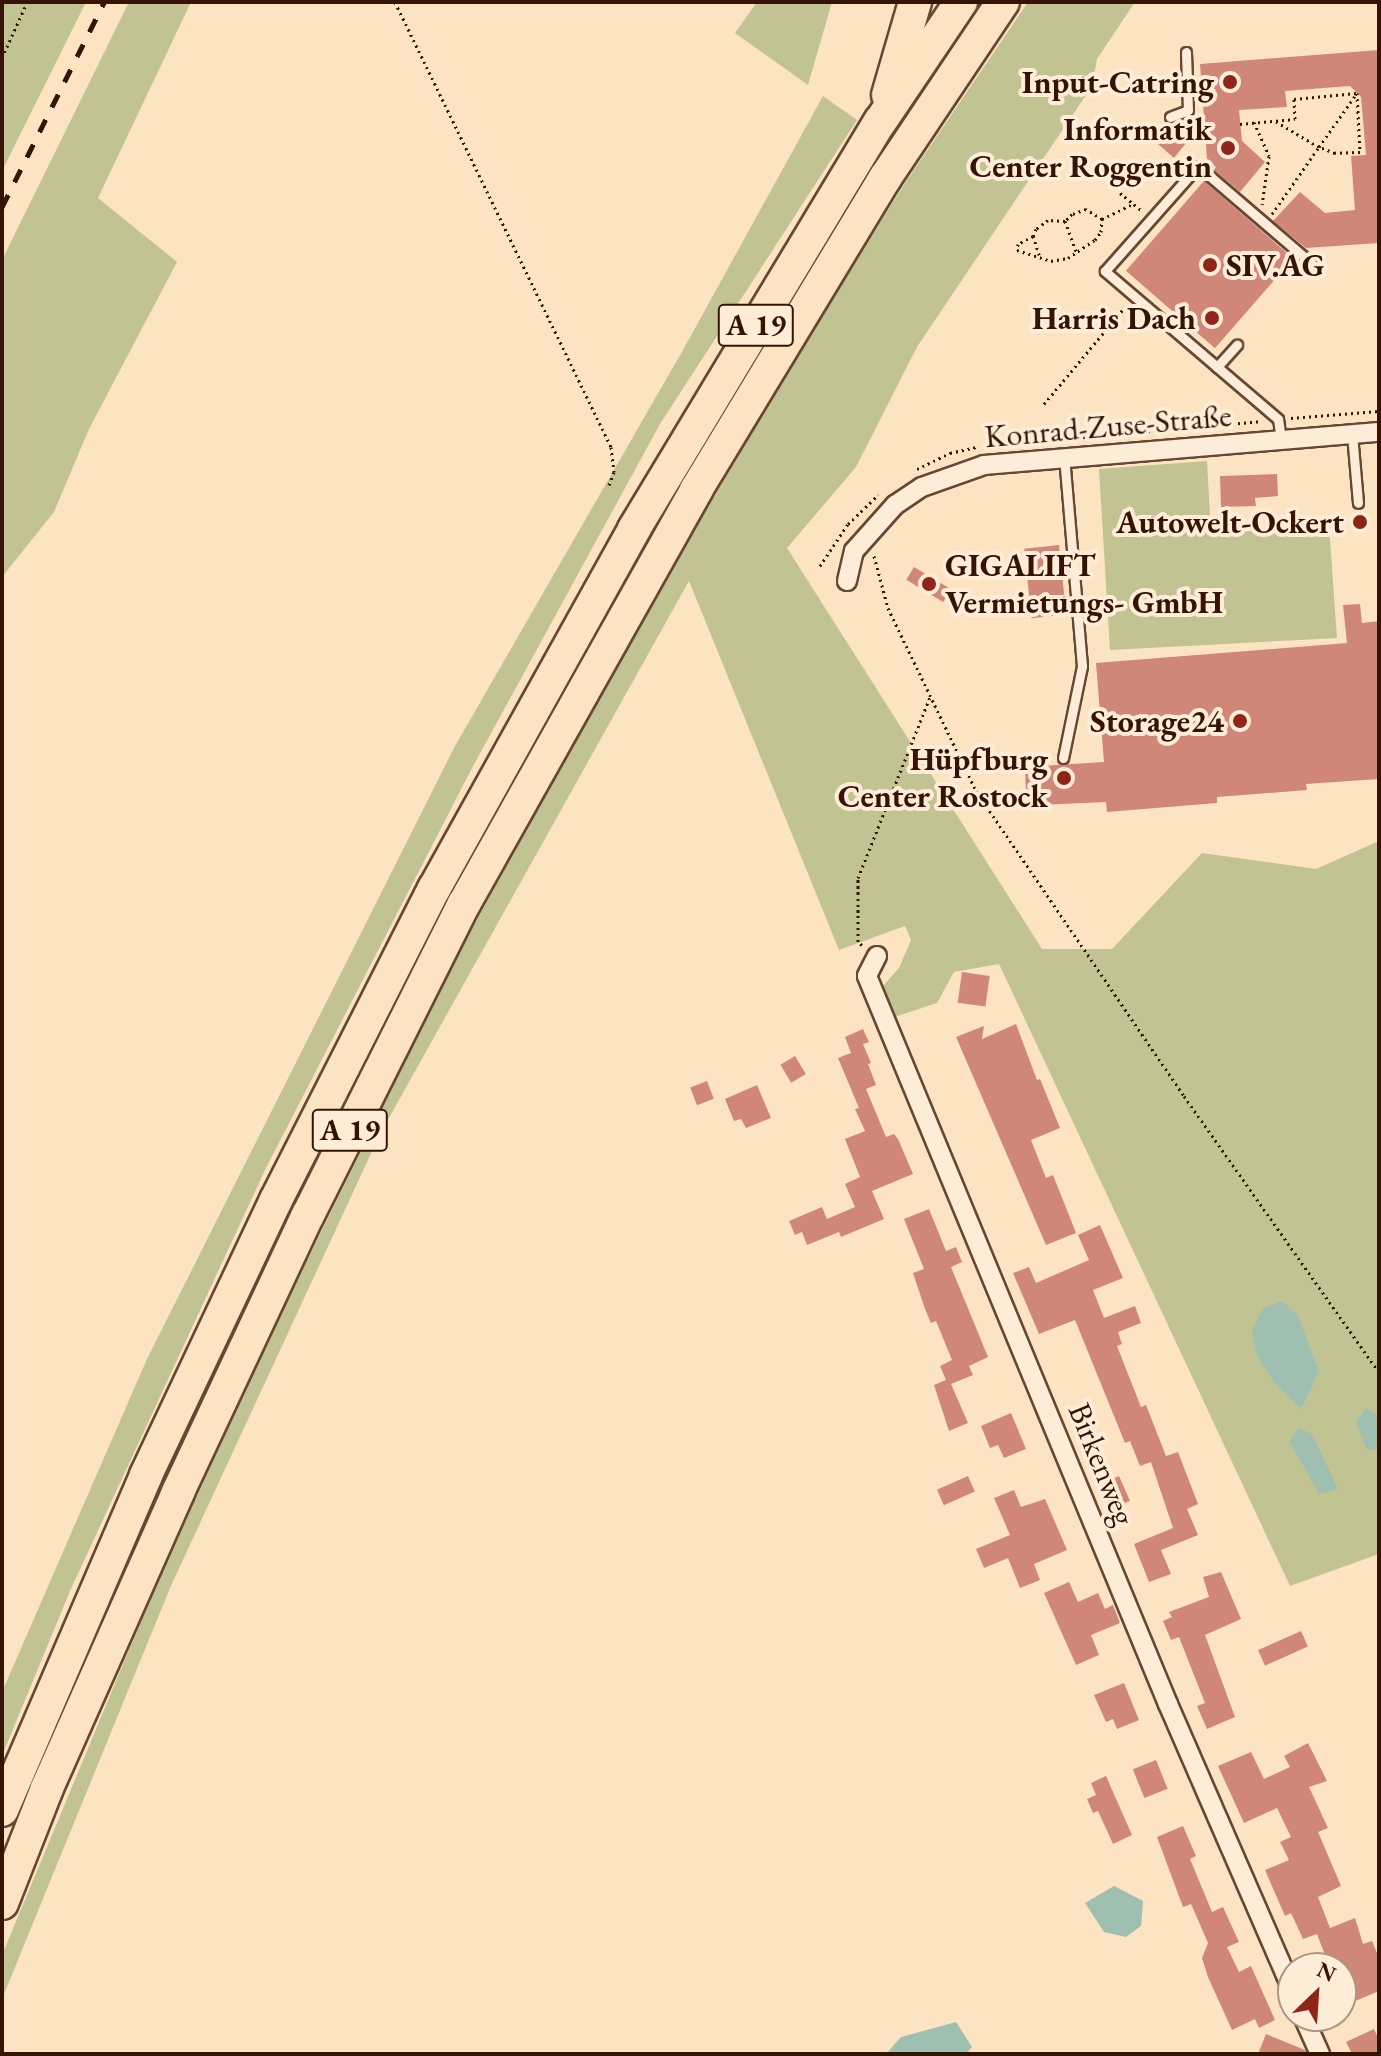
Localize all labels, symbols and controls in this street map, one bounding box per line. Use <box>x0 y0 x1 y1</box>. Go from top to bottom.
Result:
place label: Input-Catring <box>1022 63 1214 101</box>
marker: Input-Catring <box>1221 73 1239 91</box>
place label: Informatik Center Roggentin <box>970 111 1212 186</box>
marker: Informatik Center Roggentin <box>1219 139 1237 157</box>
place label: SIV.AG <box>1226 246 1325 284</box>
marker: SIV.AG <box>1201 256 1219 274</box>
road number: A 19 <box>716 299 796 351</box>
place label: Harris Dach <box>1032 299 1196 337</box>
marker: Harris Dach <box>1203 309 1221 327</box>
street label: Konrad-Zuse-Straße <box>983 396 1233 456</box>
place label: Autowelt-Ockert <box>1116 503 1344 541</box>
marker: Autowelt-Ockert <box>1351 513 1369 531</box>
place label: GIGALIFT Vermietungs- GmbH <box>945 547 1223 622</box>
marker: GIGALIFT Vermietungs- GmbH <box>920 575 938 593</box>
place label: Storage24 <box>1090 702 1224 740</box>
marker: Storage24 <box>1231 712 1249 730</box>
place label: Hüpfburg Center Rostock <box>838 741 1048 816</box>
marker: Hüpfburg Center Rostock <box>1055 769 1073 787</box>
road number: A 19 <box>310 1104 390 1156</box>
street label: Birkenweg <box>1060 1397 1144 1531</box>
north arrow <box>1277 1952 1357 2032</box>
text: N <box>1312 1955 1341 1989</box>

